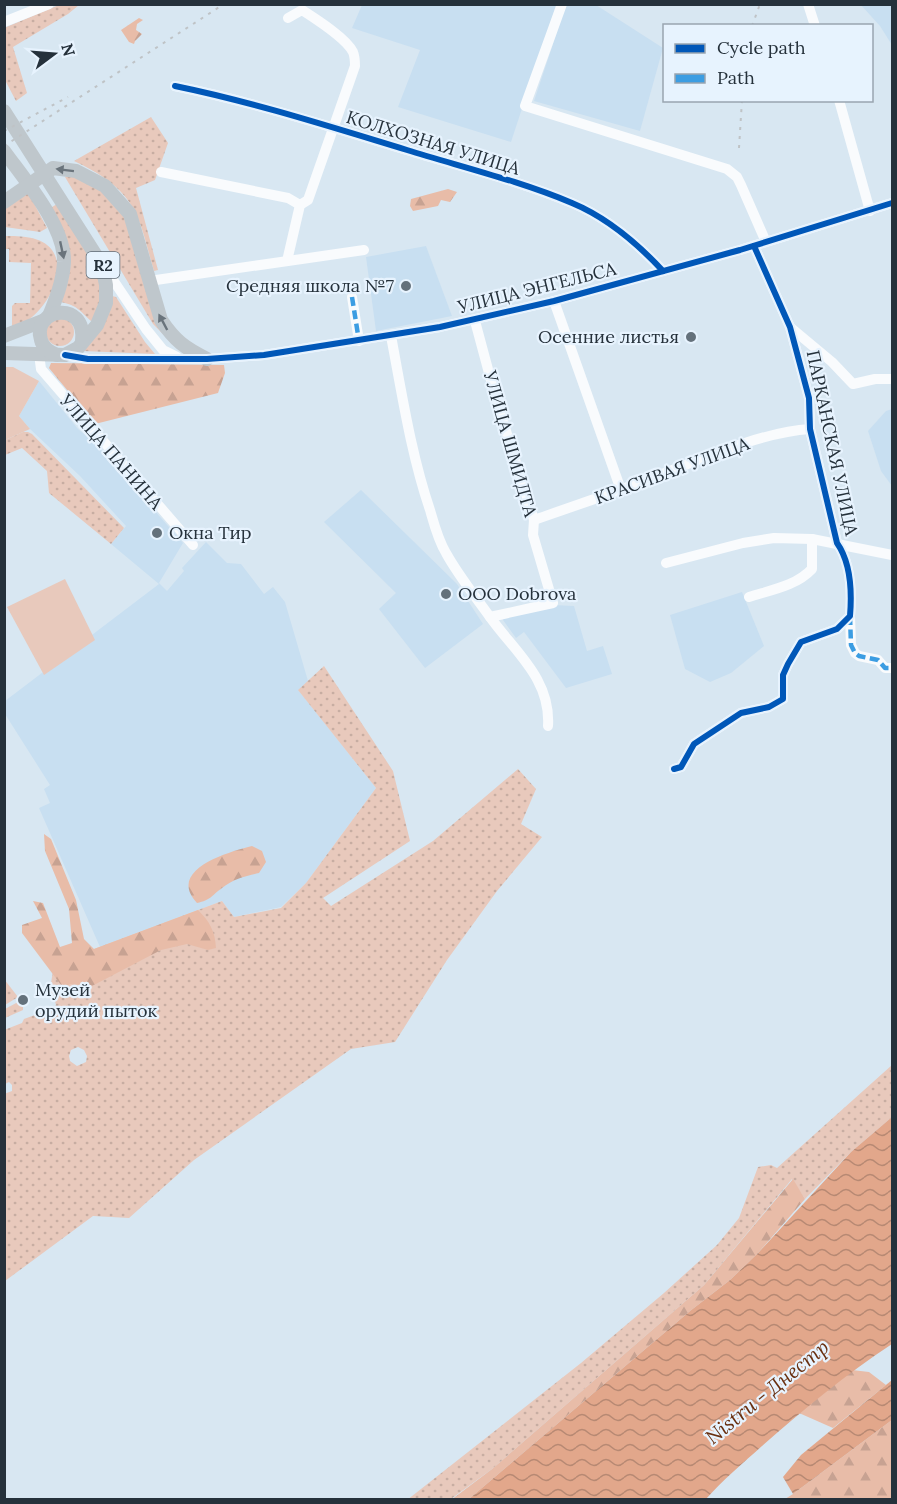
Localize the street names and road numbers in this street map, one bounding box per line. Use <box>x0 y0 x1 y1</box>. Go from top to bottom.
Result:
street label: КОЛХОЗНАЯ УЛИЦА <box>343 105 524 180</box>
road number: R2 <box>86 252 120 278</box>
street label: УЛИЦА ЭНГЕЛЬСА <box>454 257 619 319</box>
street label: ПАРКАНСКАЯ УЛИЦА <box>802 348 864 538</box>
street label: УЛИЦА ШМИДТА <box>478 367 543 520</box>
street label: УЛИЦА ПАНИНА <box>54 388 168 515</box>
street label: КРАСИВАЯ УЛИЦА <box>591 432 753 509</box>

